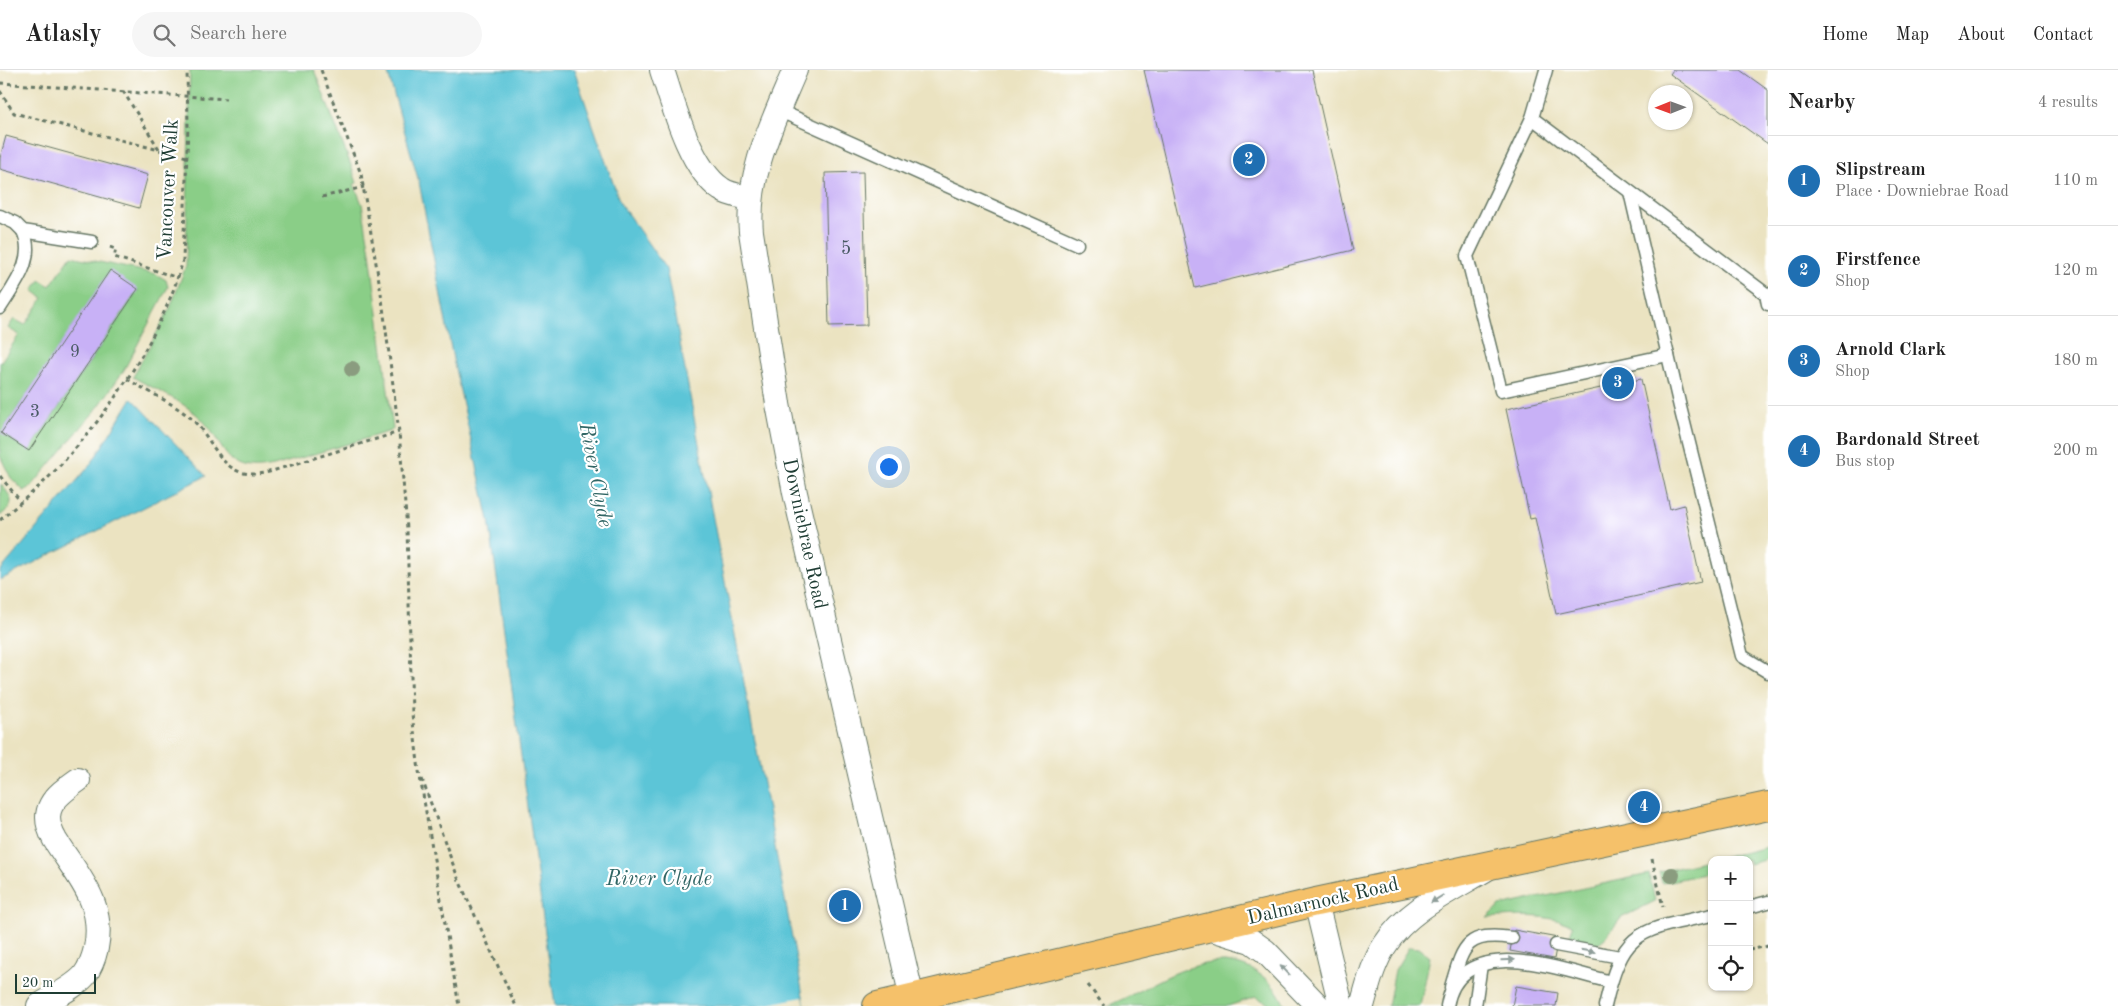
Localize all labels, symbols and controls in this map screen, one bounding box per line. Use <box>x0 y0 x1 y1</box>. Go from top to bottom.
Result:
search box <box>132 12 482 57</box>
icon: search <box>150 21 178 49</box>
text: Atlasly <box>25 23 102 47</box>
text: Search here <box>190 25 287 44</box>
text: Home <box>1822 26 1868 44</box>
text: Map <box>1896 26 1929 44</box>
text: About <box>1957 26 2005 44</box>
text: Contact <box>2033 26 2093 44</box>
north arrow <box>1648 85 1693 130</box>
text: Nearby <box>1788 92 1856 113</box>
text: 4 results <box>2038 95 2098 111</box>
street label: Vancouver Walk <box>155 119 183 261</box>
pin: 2 <box>1233 141 1265 179</box>
text: Slipstream <box>1835 161 1926 180</box>
text: 1 <box>1799 173 1809 189</box>
text: 110 m <box>2053 173 2098 189</box>
text: Place · Downiebrae Road <box>1835 184 2009 200</box>
house number: 5 <box>841 240 851 258</box>
text: Firstfence <box>1835 251 1921 270</box>
text: 2 <box>1799 263 1809 279</box>
text: 120 m <box>2053 263 2098 279</box>
text: Shop <box>1835 274 1870 290</box>
text: Arnold Clark <box>1835 341 1946 360</box>
house number: 9 <box>70 343 80 361</box>
text: 3 <box>1799 353 1809 369</box>
text: 180 m <box>2053 353 2098 369</box>
pin: 3 <box>1602 364 1634 402</box>
text: Shop <box>1835 364 1870 380</box>
house number: 3 <box>30 403 40 421</box>
water label: River Clyde <box>574 420 615 529</box>
text: Bardonald Street <box>1835 431 1980 450</box>
text: 4 <box>1799 443 1809 459</box>
text: 200 m <box>2053 443 2098 459</box>
your location <box>876 454 902 480</box>
text: Bus stop <box>1835 454 1895 470</box>
street label: Downiebrae Road <box>778 457 830 611</box>
pin: 4 <box>1628 788 1660 826</box>
map controls <box>1708 856 1753 991</box>
button: + <box>1708 856 1753 901</box>
water label: River Clyde <box>605 869 712 890</box>
street label: Dalmarnock Road <box>1245 875 1401 929</box>
pin: 1 <box>829 887 861 925</box>
one-way arrow <box>1431 894 1444 904</box>
button: − <box>1708 901 1753 946</box>
button: locate <box>1708 946 1753 991</box>
one-way arrow <box>1580 948 1596 956</box>
one-way arrow <box>1500 956 1516 964</box>
one-way arrow <box>1279 964 1291 976</box>
scale bar <box>15 971 96 994</box>
text: 20 m <box>22 976 53 990</box>

